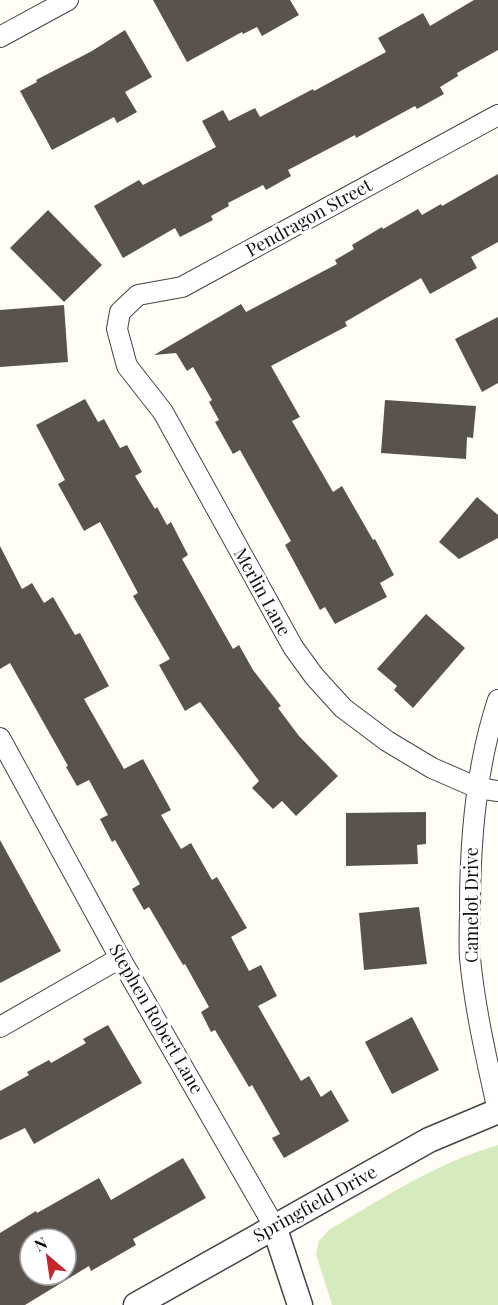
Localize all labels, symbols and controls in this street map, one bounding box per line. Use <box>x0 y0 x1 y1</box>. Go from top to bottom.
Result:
street label: Pendragon Street <box>241 172 376 262</box>
street label: Merlin Lane <box>229 543 297 640</box>
street label: Camelot Drive <box>459 847 483 963</box>
street label: Stephen Robert Lane <box>104 939 210 1098</box>
street label: Springfield Drive <box>248 1159 381 1247</box>
north arrow <box>18 1227 78 1287</box>
text: N <box>30 1231 51 1255</box>

